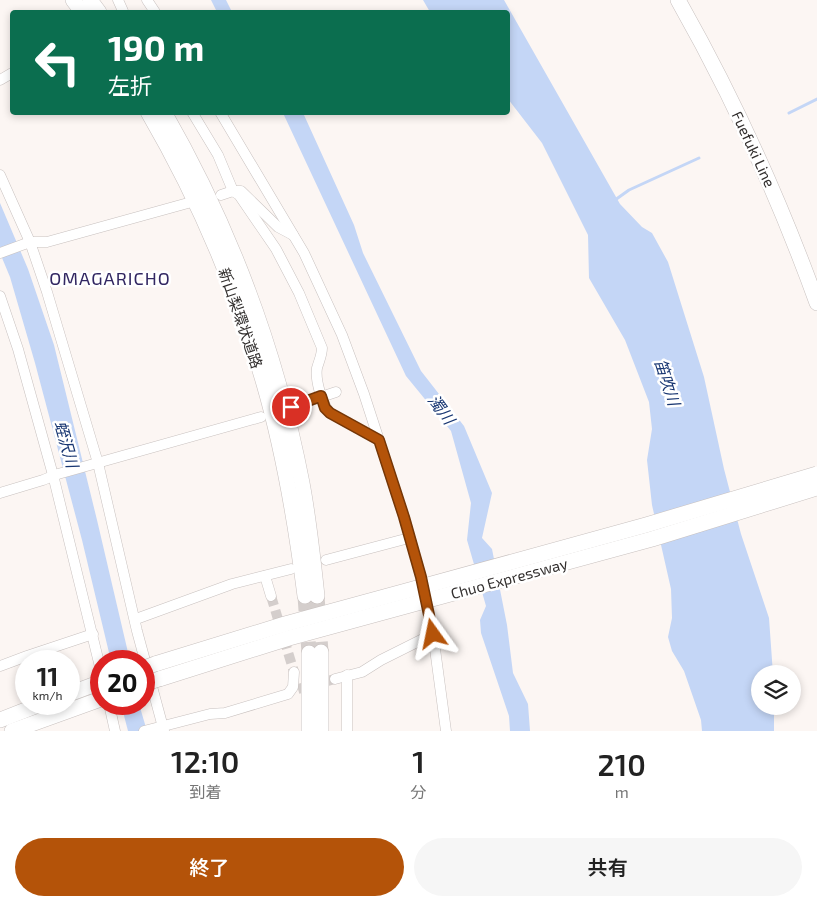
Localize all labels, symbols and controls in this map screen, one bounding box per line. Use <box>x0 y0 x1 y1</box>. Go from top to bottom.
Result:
text: 190 m <box>108 26 204 68</box>
icon: left <box>25 30 90 95</box>
text: 左折 <box>108 72 152 98</box>
street label: Fuefuki Line <box>729 108 779 190</box>
street label: 新山梨環状道路 <box>215 265 267 371</box>
district label: OMAGARICHO <box>49 267 171 289</box>
water label: 笛吹川 <box>652 356 685 410</box>
pin <box>270 386 312 428</box>
water label: 濁川 <box>425 390 460 429</box>
icon: arrive <box>277 393 305 421</box>
water label: 蛭沢川 <box>51 418 83 472</box>
street label: Chuo Expressway <box>449 554 569 602</box>
position arrow <box>406 607 458 659</box>
speed limit sign: 20 <box>90 650 155 715</box>
text: 11 <box>37 661 58 691</box>
map controls <box>751 665 801 715</box>
button: layers <box>751 665 801 715</box>
text: km/h <box>33 688 62 702</box>
text: 12:10 <box>171 743 239 779</box>
text: 1 <box>412 743 425 779</box>
text: 210 <box>598 746 646 782</box>
text: 到着 <box>189 782 221 801</box>
text: 分 <box>410 782 426 801</box>
text: m <box>615 782 629 801</box>
button: 終了 <box>15 838 404 896</box>
button: 共有 <box>414 838 802 896</box>

